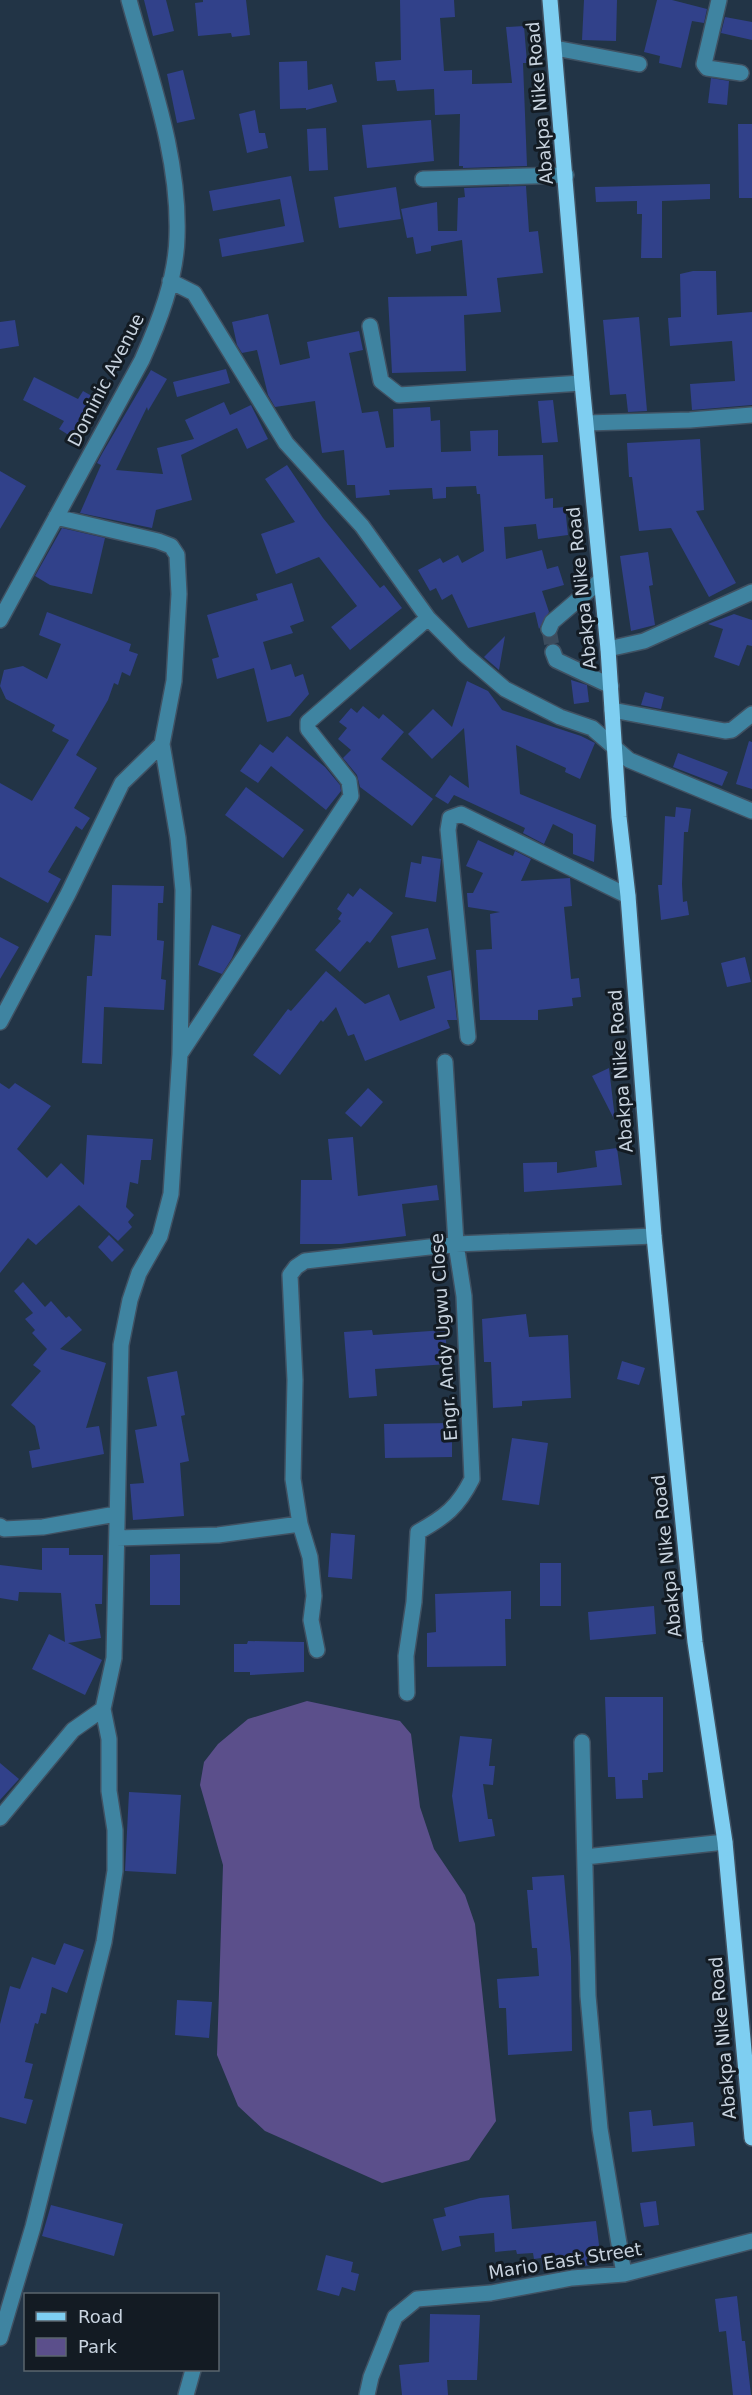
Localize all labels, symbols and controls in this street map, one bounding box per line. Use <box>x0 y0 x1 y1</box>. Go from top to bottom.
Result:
street label: Abakpa Nike Road <box>522 21 557 185</box>
street label: Dominic Avenue <box>63 310 148 450</box>
street label: Abakpa Nike Road <box>563 506 600 670</box>
street label: Abakpa Nike Road <box>604 989 637 1153</box>
street label: Engr. Andy Ugwu Close <box>426 1232 461 1442</box>
street label: Abakpa Nike Road <box>648 1474 685 1638</box>
street label: Abakpa Nike Road <box>705 1956 740 2120</box>
street label: Mario East Street <box>487 2238 643 2283</box>
legend <box>24 2293 219 2371</box>
text: Road <box>78 2306 123 2327</box>
text: Park <box>78 2336 117 2357</box>

